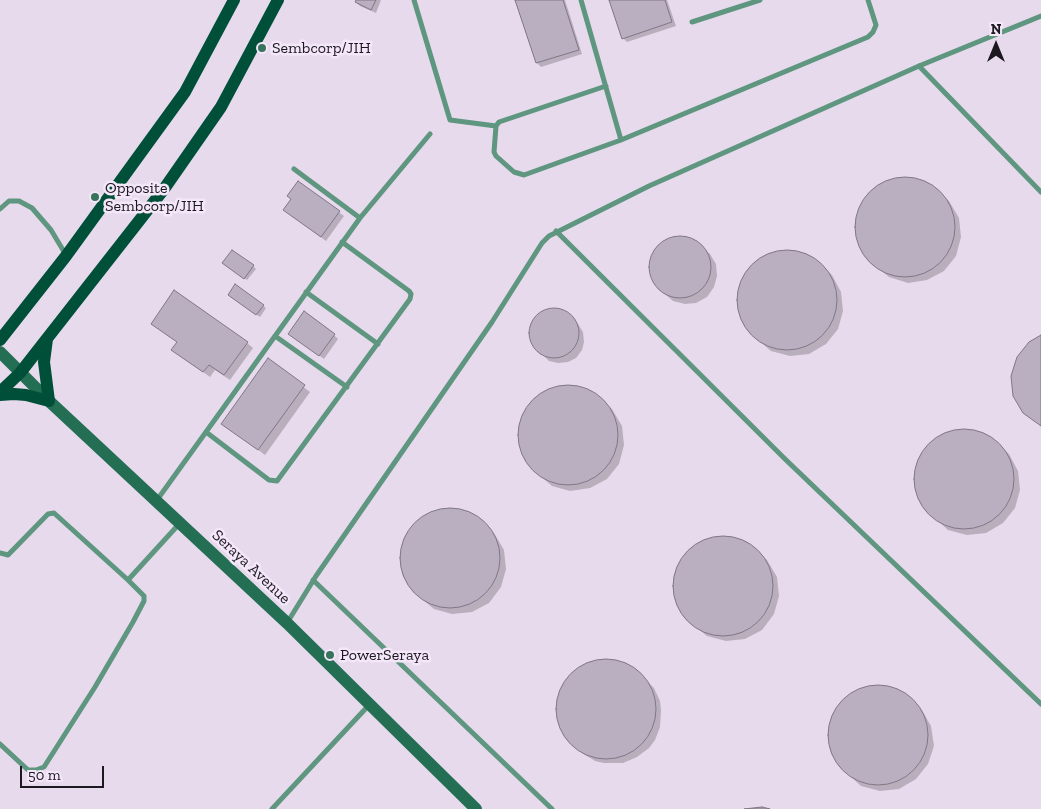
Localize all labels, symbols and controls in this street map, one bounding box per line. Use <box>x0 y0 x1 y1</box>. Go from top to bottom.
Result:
north arrow <box>971 20 1021 70</box>
text: N <box>991 21 1001 38</box>
place label: Sembcorp/JIH <box>272 38 371 58</box>
marker: Sembcorp/JIH <box>256 42 268 54</box>
place label: Opposite Sembcorp/JIH <box>105 178 204 216</box>
marker: Opposite Sembcorp/JIH <box>89 191 101 203</box>
street label: Seraya Avenue <box>208 526 294 608</box>
place label: PowerSeraya <box>340 645 429 665</box>
marker: PowerSeraya <box>324 649 336 661</box>
scale bar <box>22 756 106 788</box>
text: 50 m <box>28 766 61 784</box>

